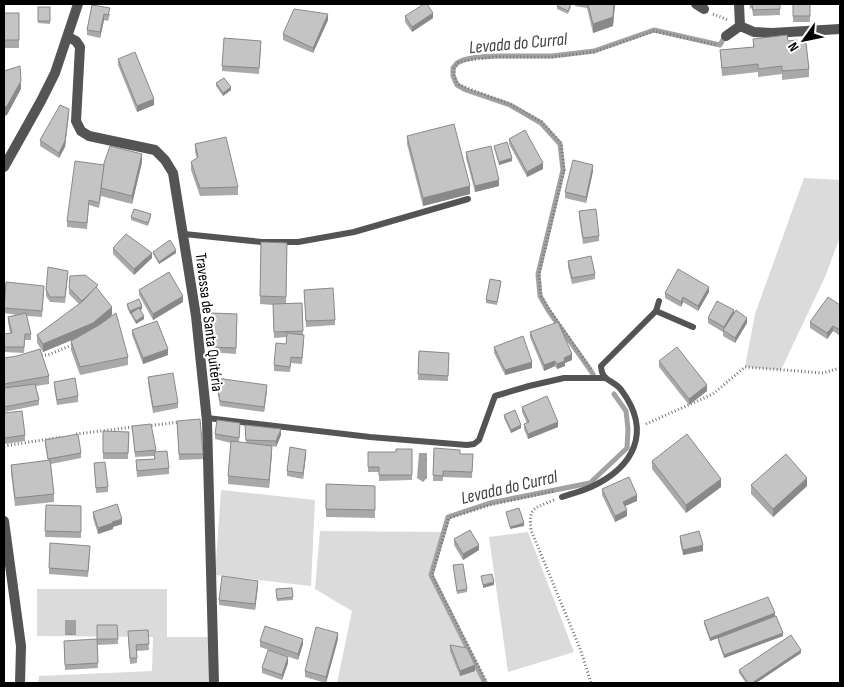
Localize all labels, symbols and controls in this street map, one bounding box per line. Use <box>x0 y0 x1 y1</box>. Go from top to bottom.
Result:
north arrow <box>779 15 829 65</box>
water label: Levada do Curral <box>468 29 569 58</box>
text: N <box>784 39 803 55</box>
street label: Travessa de Santa Quitéria <box>191 252 226 393</box>
water label: Levada do Curral <box>459 466 560 509</box>

